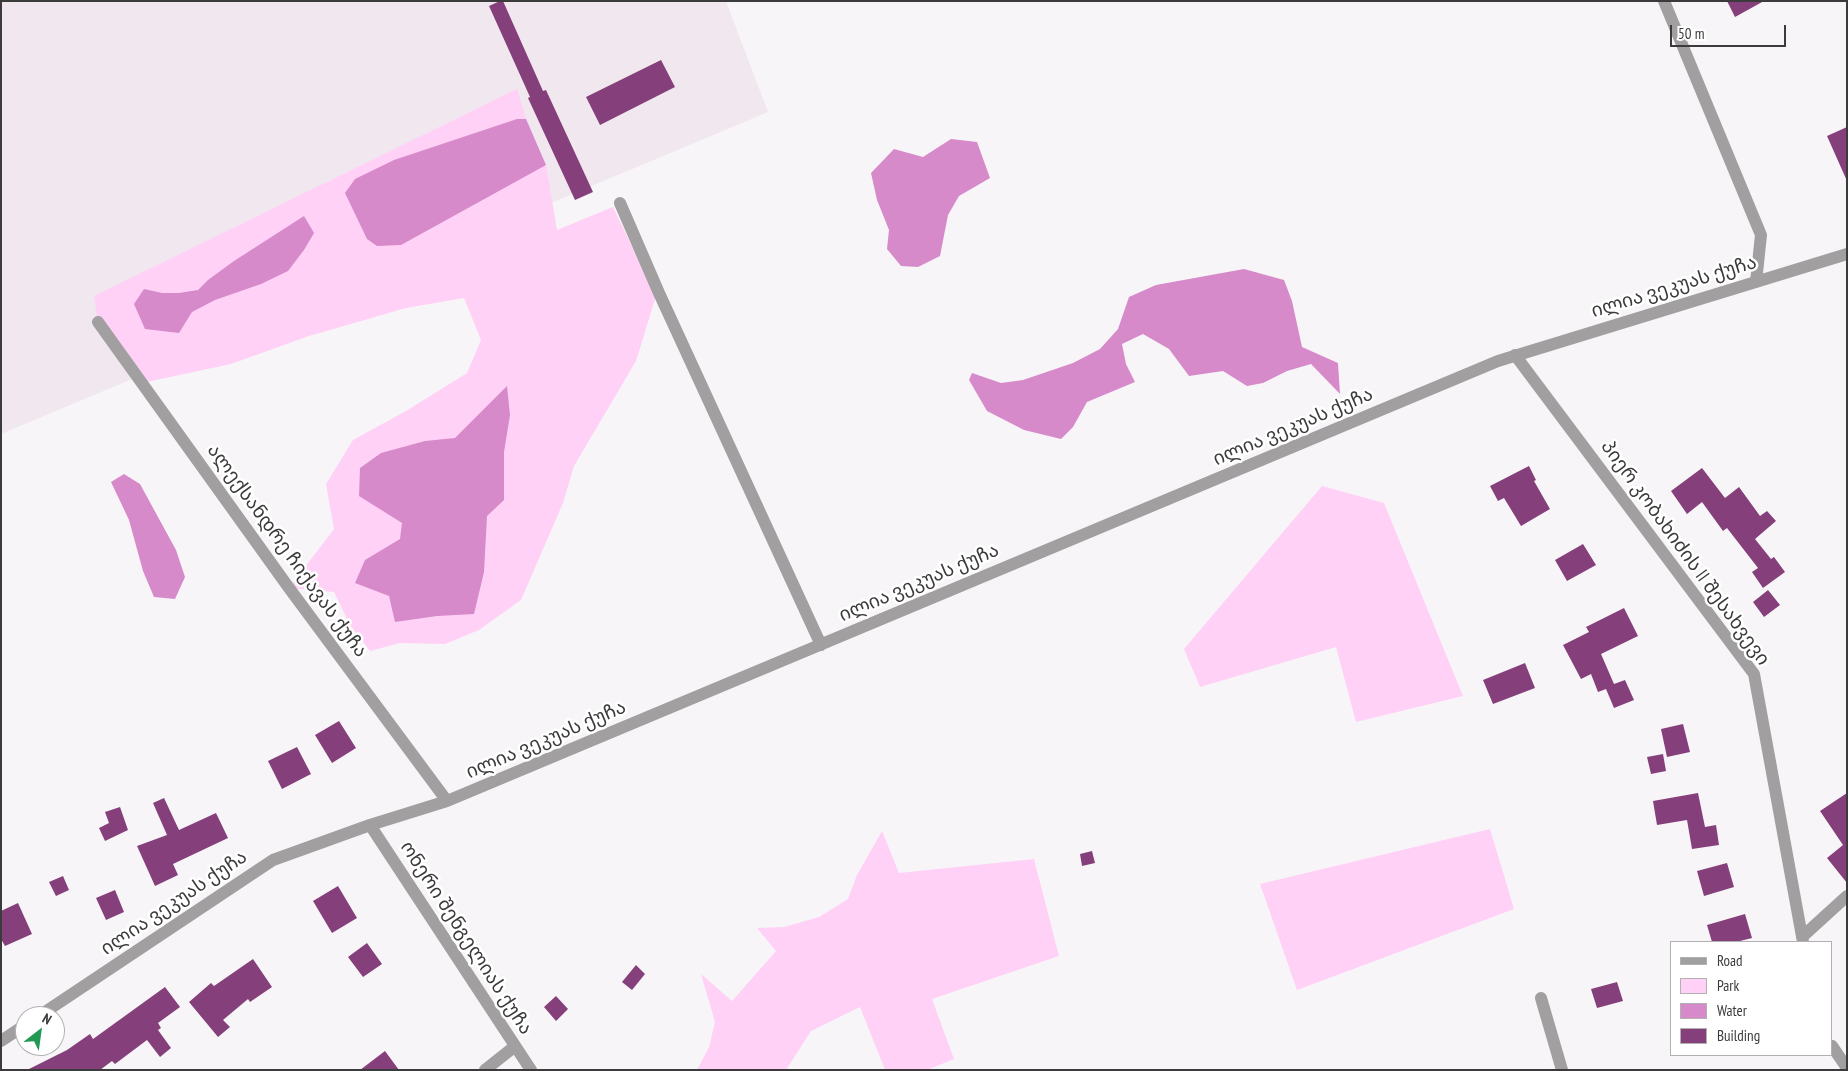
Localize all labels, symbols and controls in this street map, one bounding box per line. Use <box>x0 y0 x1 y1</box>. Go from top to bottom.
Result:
scale bar <box>1673 15 1789 47</box>
text: 50 m <box>1678 24 1704 43</box>
street label: ილია ვეკუას ქუჩა <box>1589 251 1759 323</box>
street label: ილია ვეკუას ქუჩა <box>1210 383 1376 471</box>
street label: პიერ კობახიძის II შესახვევი <box>1596 436 1774 670</box>
street label: ალექსანდრე ჩიქავას ქუჩა <box>202 440 372 662</box>
street label: ილია ვეკუას ქუჩა <box>836 539 1002 627</box>
street label: ილია ვეკუას ქუჩა <box>463 696 629 784</box>
street label: ონერი შენგელიას ქუჩა <box>395 837 537 1039</box>
street label: ილია ვეკუას ქუჩა <box>97 846 251 960</box>
legend <box>1670 941 1833 1056</box>
text: Road <box>1717 951 1743 970</box>
text: Park <box>1717 976 1739 995</box>
text: Water <box>1717 1001 1747 1020</box>
north arrow <box>15 1006 65 1056</box>
text: N <box>39 1009 55 1029</box>
text: Building <box>1717 1026 1760 1045</box>

